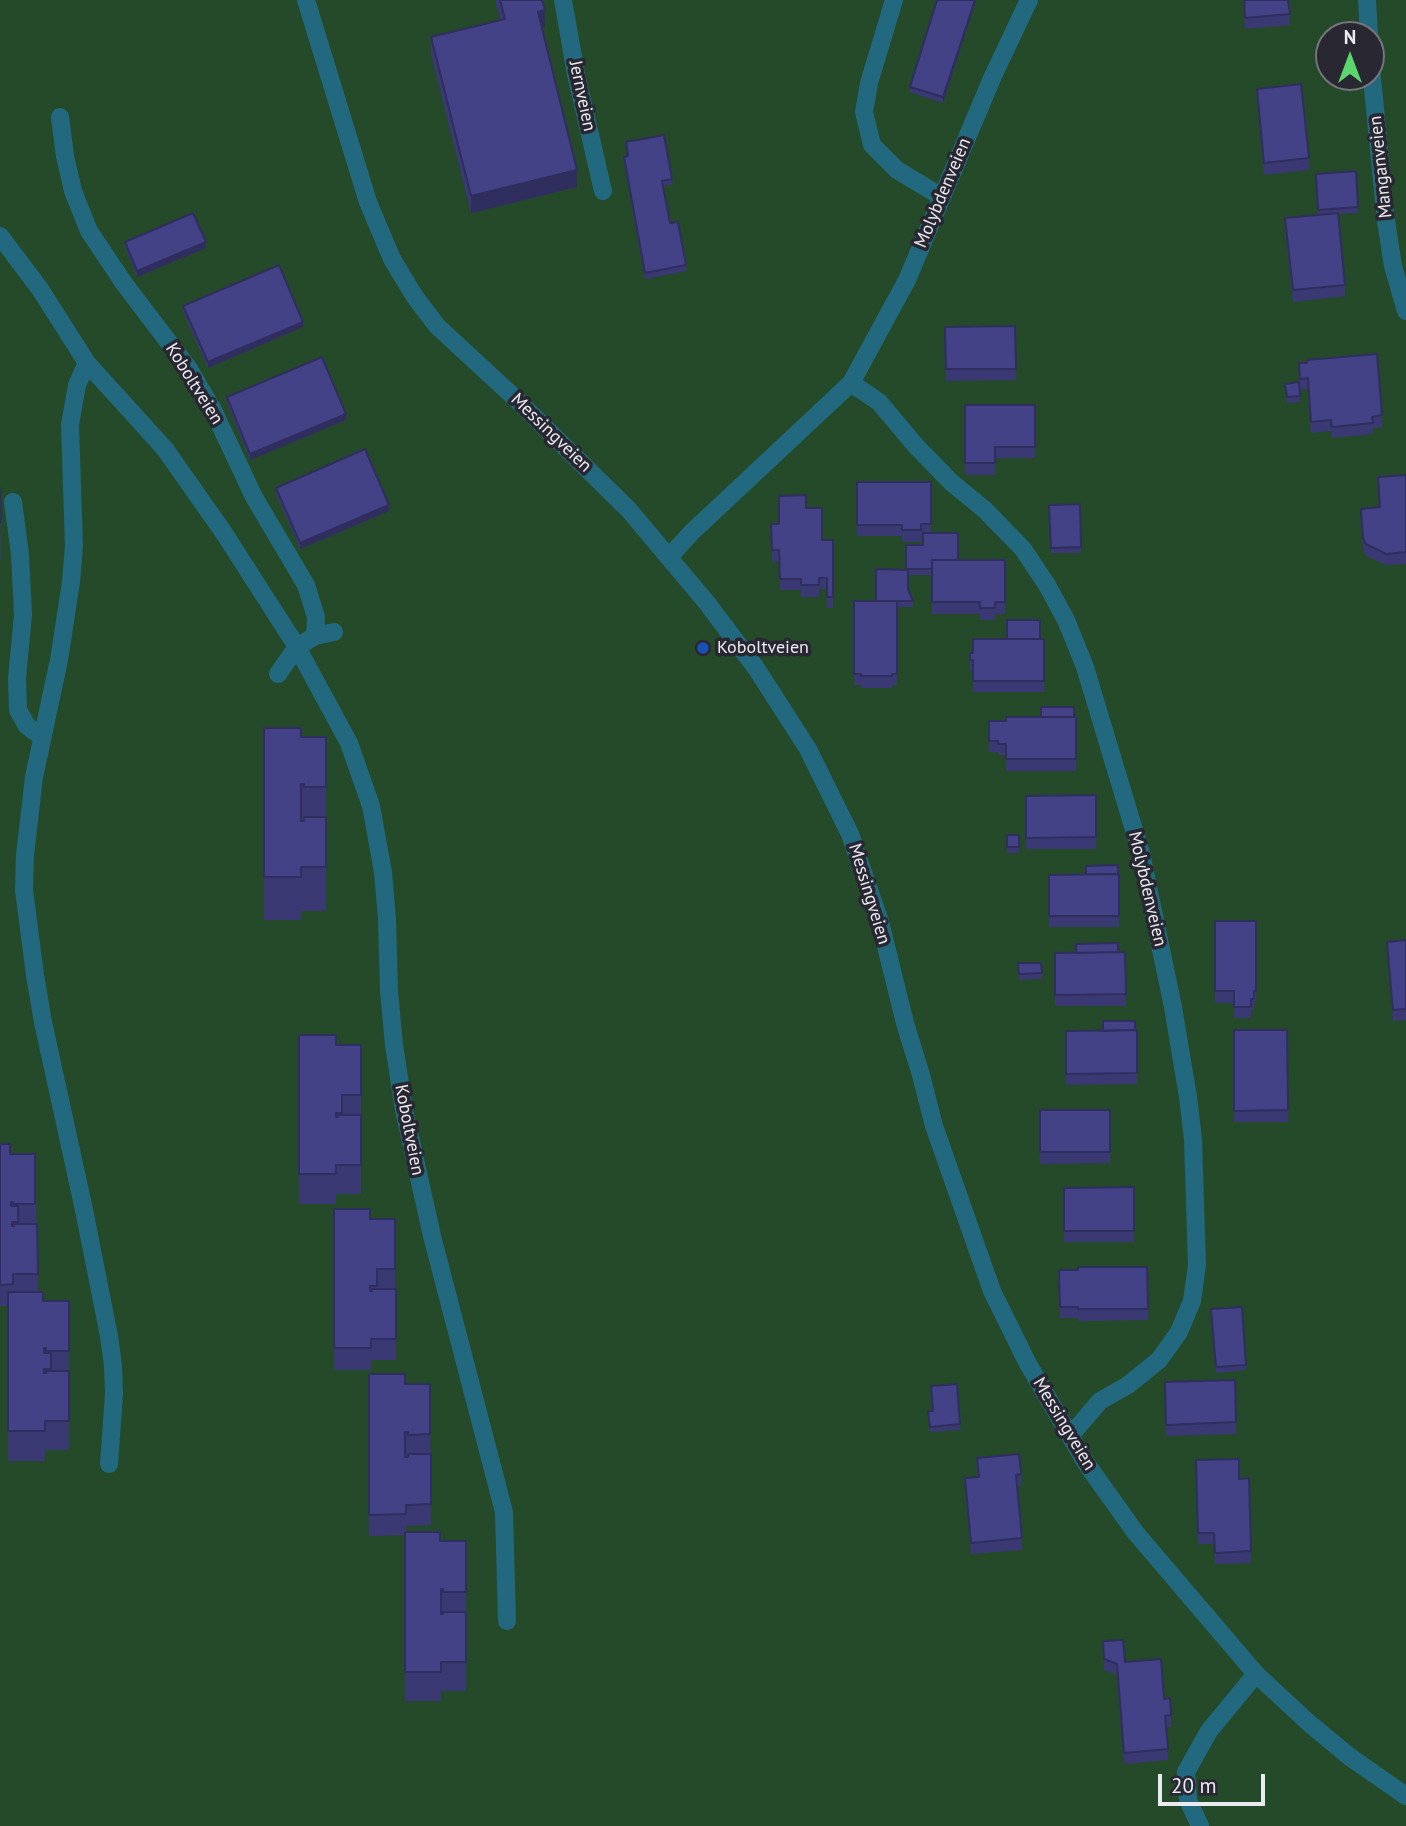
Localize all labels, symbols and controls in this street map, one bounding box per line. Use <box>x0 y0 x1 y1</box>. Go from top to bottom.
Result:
north arrow <box>1315 21 1385 91</box>
text: N <box>1344 25 1356 49</box>
street label: Jernveien <box>564 59 600 133</box>
street label: Manganveien <box>1365 115 1397 219</box>
street label: Molybdenveien <box>910 135 976 251</box>
street label: Koboltveien <box>160 339 228 429</box>
street label: Messingveien <box>506 389 596 477</box>
place label: Koboltveien <box>717 637 809 659</box>
marker: Koboltveien <box>695 640 711 656</box>
street label: Molybdenveien <box>1123 829 1171 949</box>
street label: Messingveien <box>843 841 895 947</box>
street label: Koboltveien <box>390 1083 428 1177</box>
street label: Messingveien <box>1028 1374 1100 1474</box>
scale bar <box>1161 1759 1268 1803</box>
text: 20 m <box>1171 1772 1217 1799</box>

